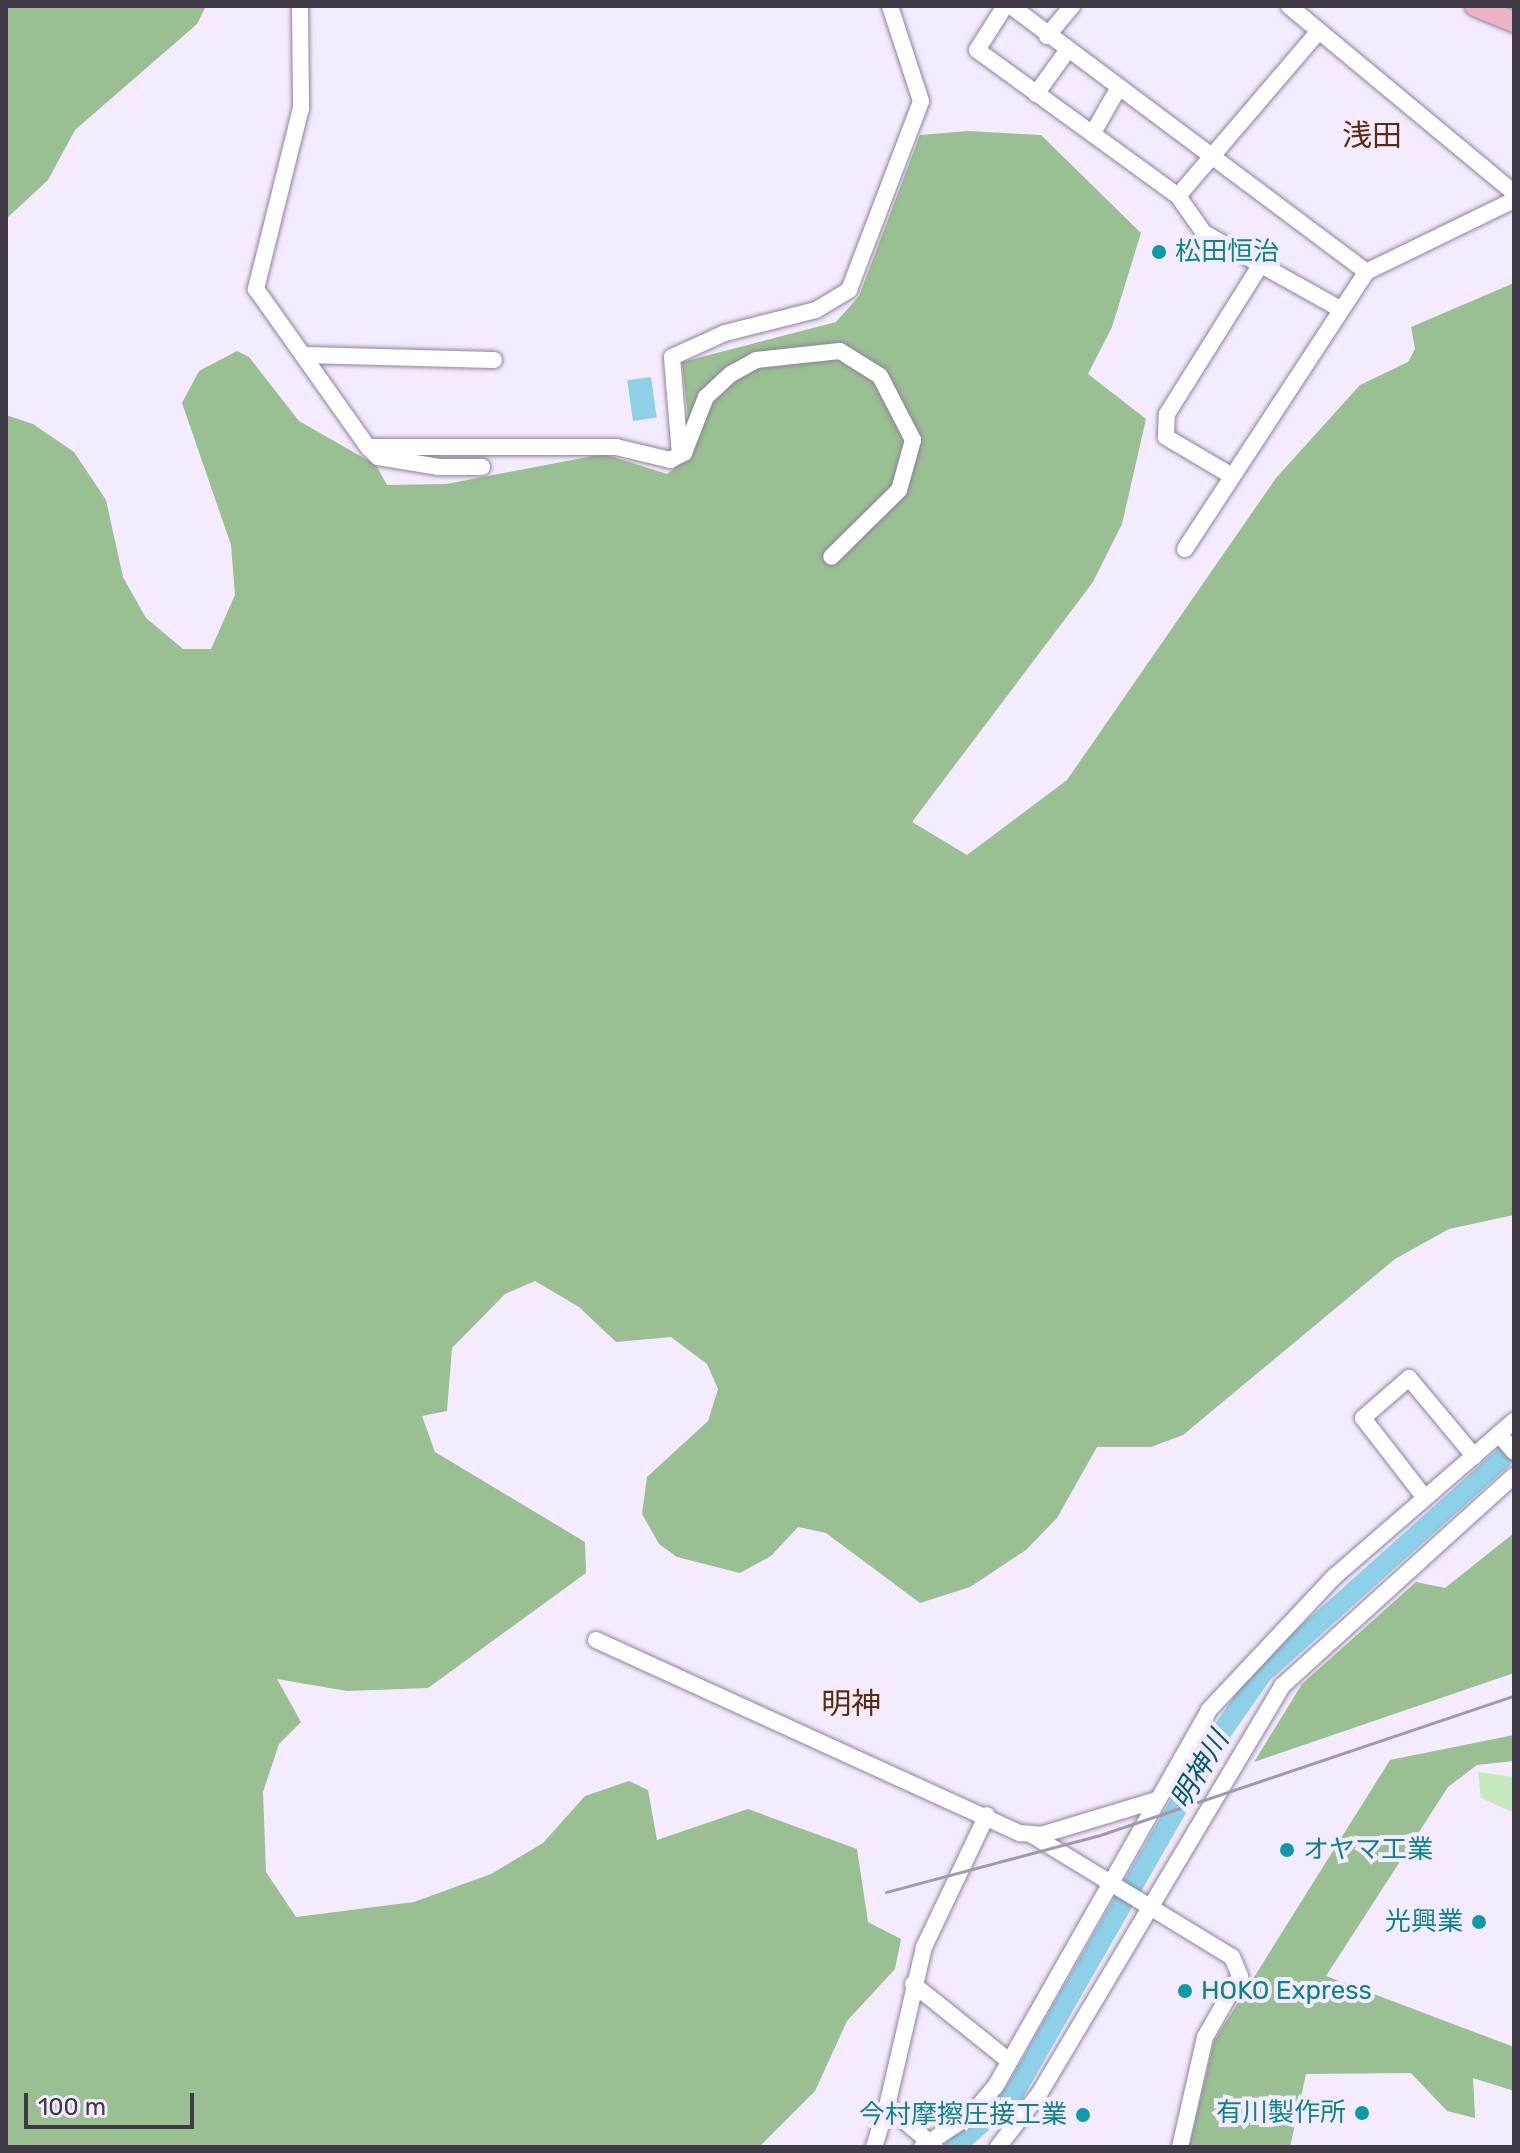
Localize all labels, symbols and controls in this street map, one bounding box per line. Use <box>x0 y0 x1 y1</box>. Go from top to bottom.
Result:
district label: 浅田 <box>1342 118 1402 154</box>
place label: 松田恒治 <box>1175 236 1279 268</box>
marker: 松田恒治 <box>1150 243 1168 261</box>
district label: 明神 <box>821 1686 881 1722</box>
water label: 明神川 <box>1164 1725 1236 1815</box>
place label: オヤマ工業 <box>1303 1834 1433 1866</box>
marker: オヤマ工業 <box>1278 1841 1296 1859</box>
place label: 光興業 <box>1385 1906 1463 1938</box>
marker: 光興業 <box>1470 1913 1488 1931</box>
place label: HOKO Express <box>1201 1975 1372 2007</box>
marker: HOKO Express <box>1176 1982 1194 2000</box>
scale bar <box>28 2077 198 2127</box>
text: 100 m <box>38 2093 106 2121</box>
place label: 有川製作所 <box>1216 2097 1346 2129</box>
place label: 今村摩擦圧接工業 <box>859 2099 1067 2131</box>
marker: 有川製作所 <box>1353 2104 1371 2122</box>
marker: 今村摩擦圧接工業 <box>1074 2106 1092 2124</box>

